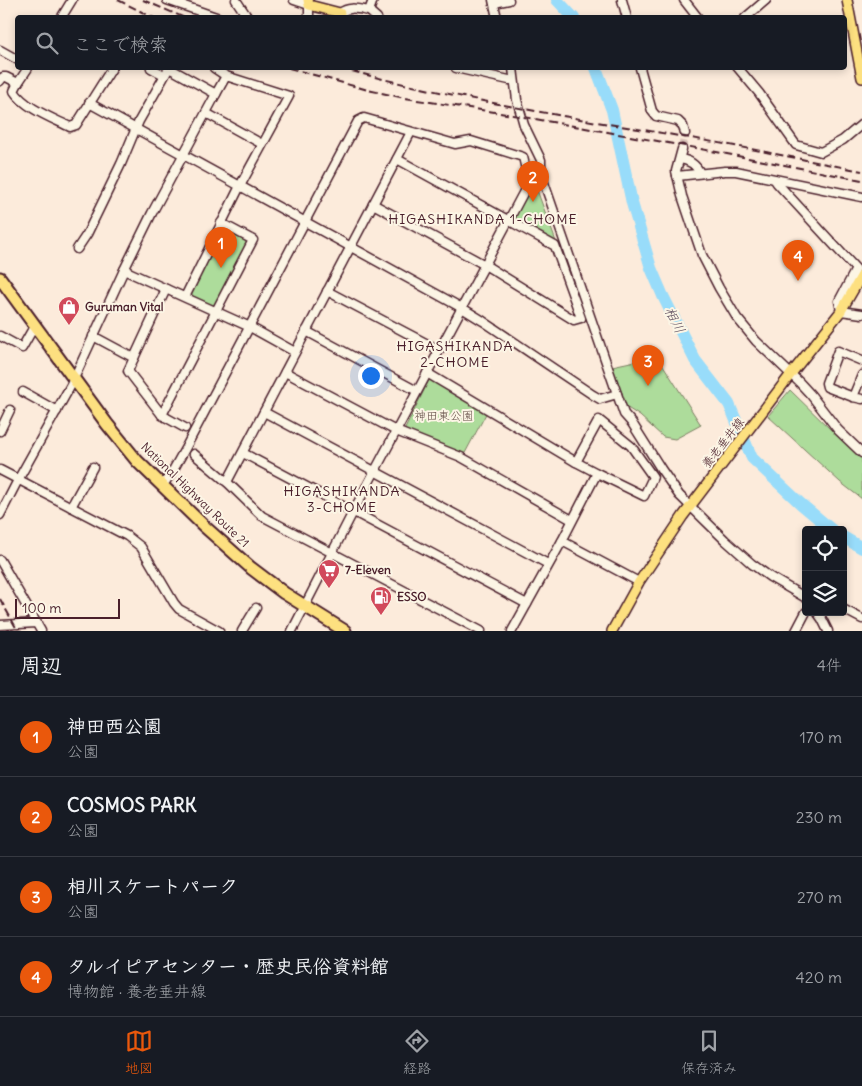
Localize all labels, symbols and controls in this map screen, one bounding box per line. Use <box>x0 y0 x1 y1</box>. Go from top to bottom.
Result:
search box <box>15 15 847 70</box>
icon: search <box>33 29 61 57</box>
text: ここで検索 <box>73 32 168 56</box>
pin: 2 <box>517 161 549 202</box>
district label: HIGASHIKANDA 1-CHOME <box>388 210 578 228</box>
pin: 1 <box>205 227 237 268</box>
pin: 4 <box>782 240 814 281</box>
shop icon: Guruman Vital <box>57 295 81 326</box>
place label: Guruman Vital <box>85 299 164 314</box>
water label: 相川 <box>661 303 689 337</box>
district label: HIGASHIKANDA 2-CHOME <box>396 337 514 371</box>
pin: 3 <box>632 345 664 386</box>
your location <box>358 363 384 389</box>
park label: 神田東公園 <box>414 408 474 423</box>
street label: 養老垂井線 <box>698 414 747 471</box>
street label: National Highway Route 21 <box>138 439 253 550</box>
district label: HIGASHIKANDA 3-CHOME <box>283 482 401 516</box>
map controls <box>802 526 847 616</box>
button: locate <box>802 526 847 571</box>
supermarket icon: 7-Eleven <box>317 558 341 589</box>
place label: 7-Eleven <box>345 562 391 577</box>
button: layers <box>802 571 847 616</box>
fuel station icon: ESSO <box>369 585 393 616</box>
place label: ESSO <box>397 589 427 604</box>
scale bar <box>15 596 120 619</box>
text: 100 m <box>22 599 62 617</box>
text: 周辺 <box>20 652 62 679</box>
text: 4件 <box>817 655 842 675</box>
text: 神田西公園 <box>67 714 162 738</box>
text: 1 <box>33 727 39 747</box>
text: 170 m <box>799 727 842 747</box>
text: 公園 <box>67 741 99 761</box>
text: COSMOS PARK <box>67 793 197 817</box>
text: 2 <box>32 807 40 827</box>
text: 230 m <box>796 807 842 827</box>
text: 公園 <box>67 820 99 840</box>
text: 相川スケートパーク <box>67 874 238 898</box>
text: 3 <box>31 887 41 907</box>
text: 270 m <box>797 887 842 907</box>
text: 公園 <box>67 901 99 921</box>
text: タルイピアセンター・歴史民俗資料館 <box>67 954 389 978</box>
text: 4 <box>31 967 41 987</box>
text: 420 m <box>796 967 842 987</box>
text: 博物館 · 養老垂井線 <box>67 981 206 1001</box>
tab: 地図 <box>125 1027 153 1077</box>
tab: 経路 <box>403 1027 431 1077</box>
tab: 保存済み <box>681 1027 737 1077</box>

